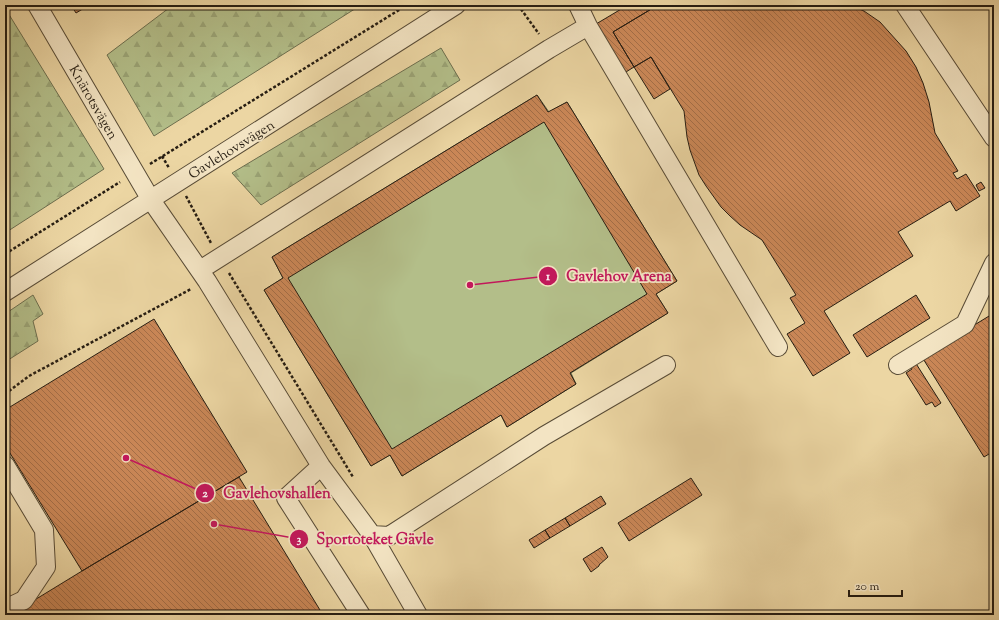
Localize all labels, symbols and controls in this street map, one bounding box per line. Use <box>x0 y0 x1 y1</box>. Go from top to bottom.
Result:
street label: Knärotsvägen <box>63 62 122 144</box>
street label: Gavlehovsvägen <box>185 116 279 185</box>
callout: Gavlehov Arena <box>538 262 679 289</box>
text: Gavlehov Arena <box>566 267 672 288</box>
text: 1 <box>545 268 551 286</box>
callout: Gavlehovshallen <box>195 479 339 506</box>
text: Gavlehovshallen <box>223 484 331 505</box>
text: 2 <box>202 485 208 503</box>
callout: Sportoteket Gävle <box>289 525 442 552</box>
text: Sportoteket Gävle <box>316 530 434 551</box>
text: 3 <box>297 531 302 549</box>
scale bar <box>849 572 902 598</box>
text: 20 m <box>855 578 880 596</box>

